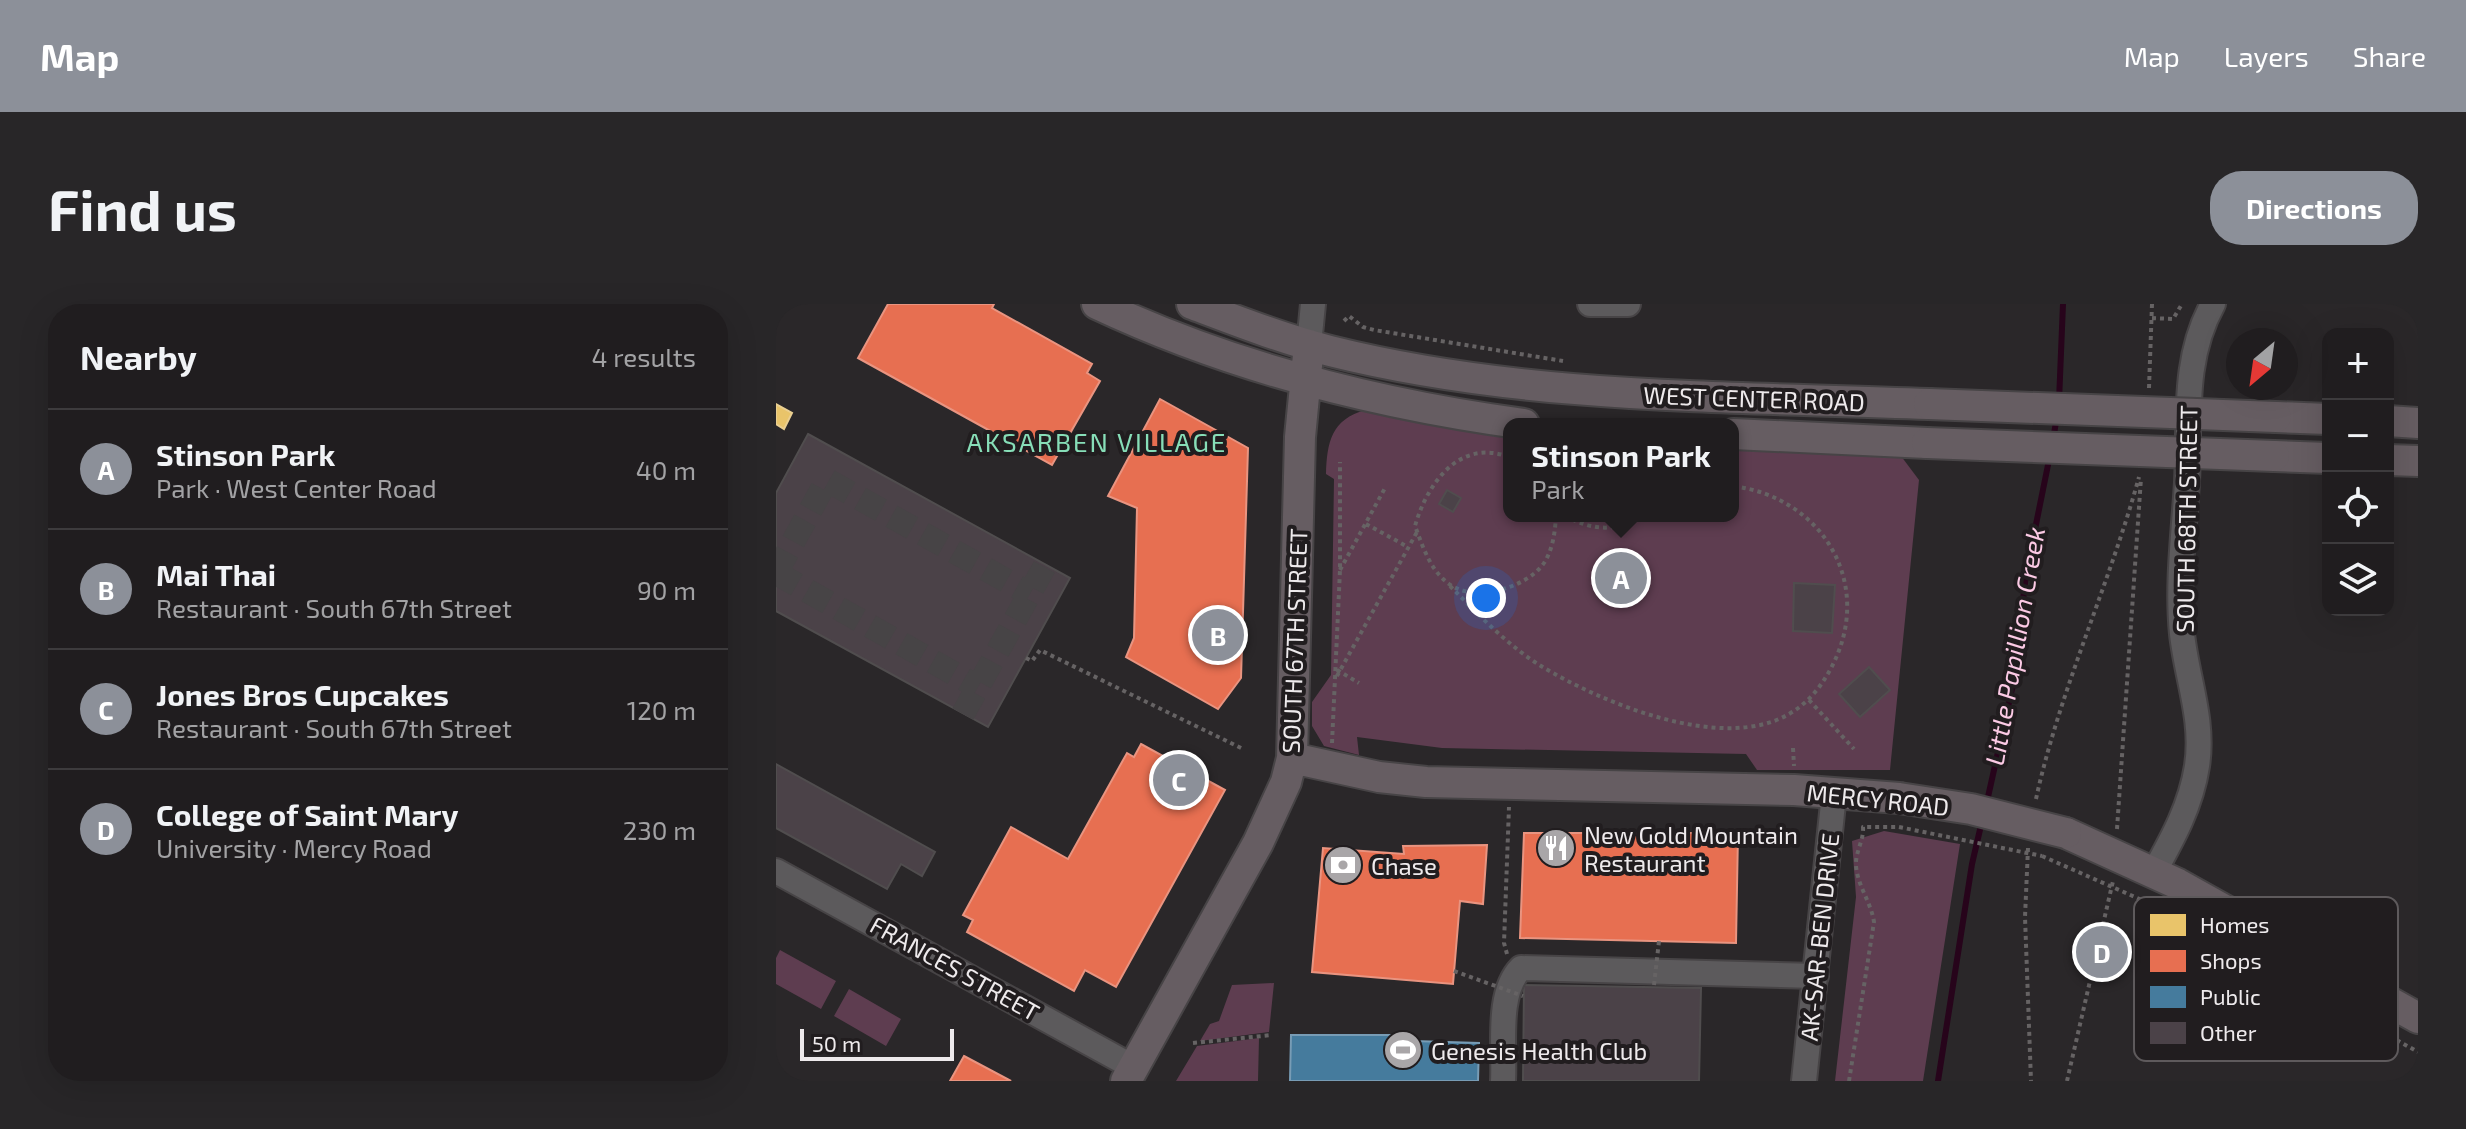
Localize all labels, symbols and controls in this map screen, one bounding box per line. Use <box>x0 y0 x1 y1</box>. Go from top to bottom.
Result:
text: Map <box>40 33 119 79</box>
text: Map <box>2124 39 2180 73</box>
text: Layers <box>2224 39 2309 73</box>
text: Share <box>2353 39 2426 73</box>
button: Directions <box>2210 171 2418 245</box>
text: Find us <box>48 175 237 242</box>
north arrow <box>2226 328 2298 400</box>
map controls <box>2322 328 2394 616</box>
button: + <box>2322 328 2394 400</box>
text: Nearby <box>80 336 197 377</box>
text: 4 results <box>591 341 696 372</box>
street label: WEST CENTER ROAD <box>1643 380 1865 416</box>
button: − <box>2322 400 2394 472</box>
street label: SOUTH 68TH STREET <box>2170 405 2202 633</box>
popup <box>1503 418 1739 522</box>
district label: AKSARBEN VILLAGE <box>967 426 1227 457</box>
text: Stinson Park <box>156 436 335 472</box>
text: Stinson Park <box>1531 437 1711 473</box>
text: A <box>98 454 114 485</box>
text: 40 m <box>636 454 696 485</box>
text: Park · West Center Road <box>156 472 437 503</box>
button: locate <box>2322 472 2394 544</box>
text: Park <box>1531 473 1585 504</box>
water label: Little Papillion Creek <box>1978 524 2050 768</box>
street label: SOUTH 67TH STREET <box>1276 528 1312 754</box>
button: layers <box>2322 544 2394 616</box>
pin: A <box>1595 548 1647 608</box>
text: Mai Thai <box>156 556 276 592</box>
text: B <box>98 574 114 605</box>
text: 90 m <box>637 574 696 605</box>
your location <box>1466 578 1506 618</box>
text: Restaurant · South 67th Street <box>156 592 512 623</box>
pin: B <box>1192 605 1244 665</box>
text: Jones Bros Cupcakes <box>156 676 449 712</box>
text: C <box>98 694 114 725</box>
text: 120 m <box>627 694 696 725</box>
text: Restaurant · South 67th Street <box>156 712 512 743</box>
pin: C <box>1153 750 1205 810</box>
street label: MERCY ROAD <box>1805 777 1951 821</box>
text: College of Saint Mary <box>156 796 458 832</box>
text: D <box>97 814 115 845</box>
text: 230 m <box>623 814 696 845</box>
place label: New Gold Mountain Restaurant <box>1584 820 1798 877</box>
restaurant icon: New Gold Mountain Restaurant <box>1535 827 1577 869</box>
text: University · Mercy Road <box>156 832 432 863</box>
street label: AK-SAR-BEN DRIVE <box>1794 832 1844 1042</box>
bank icon: Chase <box>1322 844 1364 886</box>
place label: Chase <box>1371 851 1437 880</box>
legend <box>2134 897 2398 1061</box>
street label: FRANCES STREET <box>865 910 1045 1026</box>
text: Homes <box>2200 911 2269 937</box>
pin: D <box>2076 922 2128 982</box>
text: Shops <box>2200 947 2262 973</box>
text: Public <box>2200 983 2261 1009</box>
text: Other <box>2200 1019 2257 1045</box>
scale bar <box>800 1025 954 1061</box>
sports icon: Genesis Health Club <box>1382 1029 1424 1071</box>
text: 50 m <box>812 1030 861 1056</box>
place label: Genesis Health Club <box>1431 1036 1647 1065</box>

